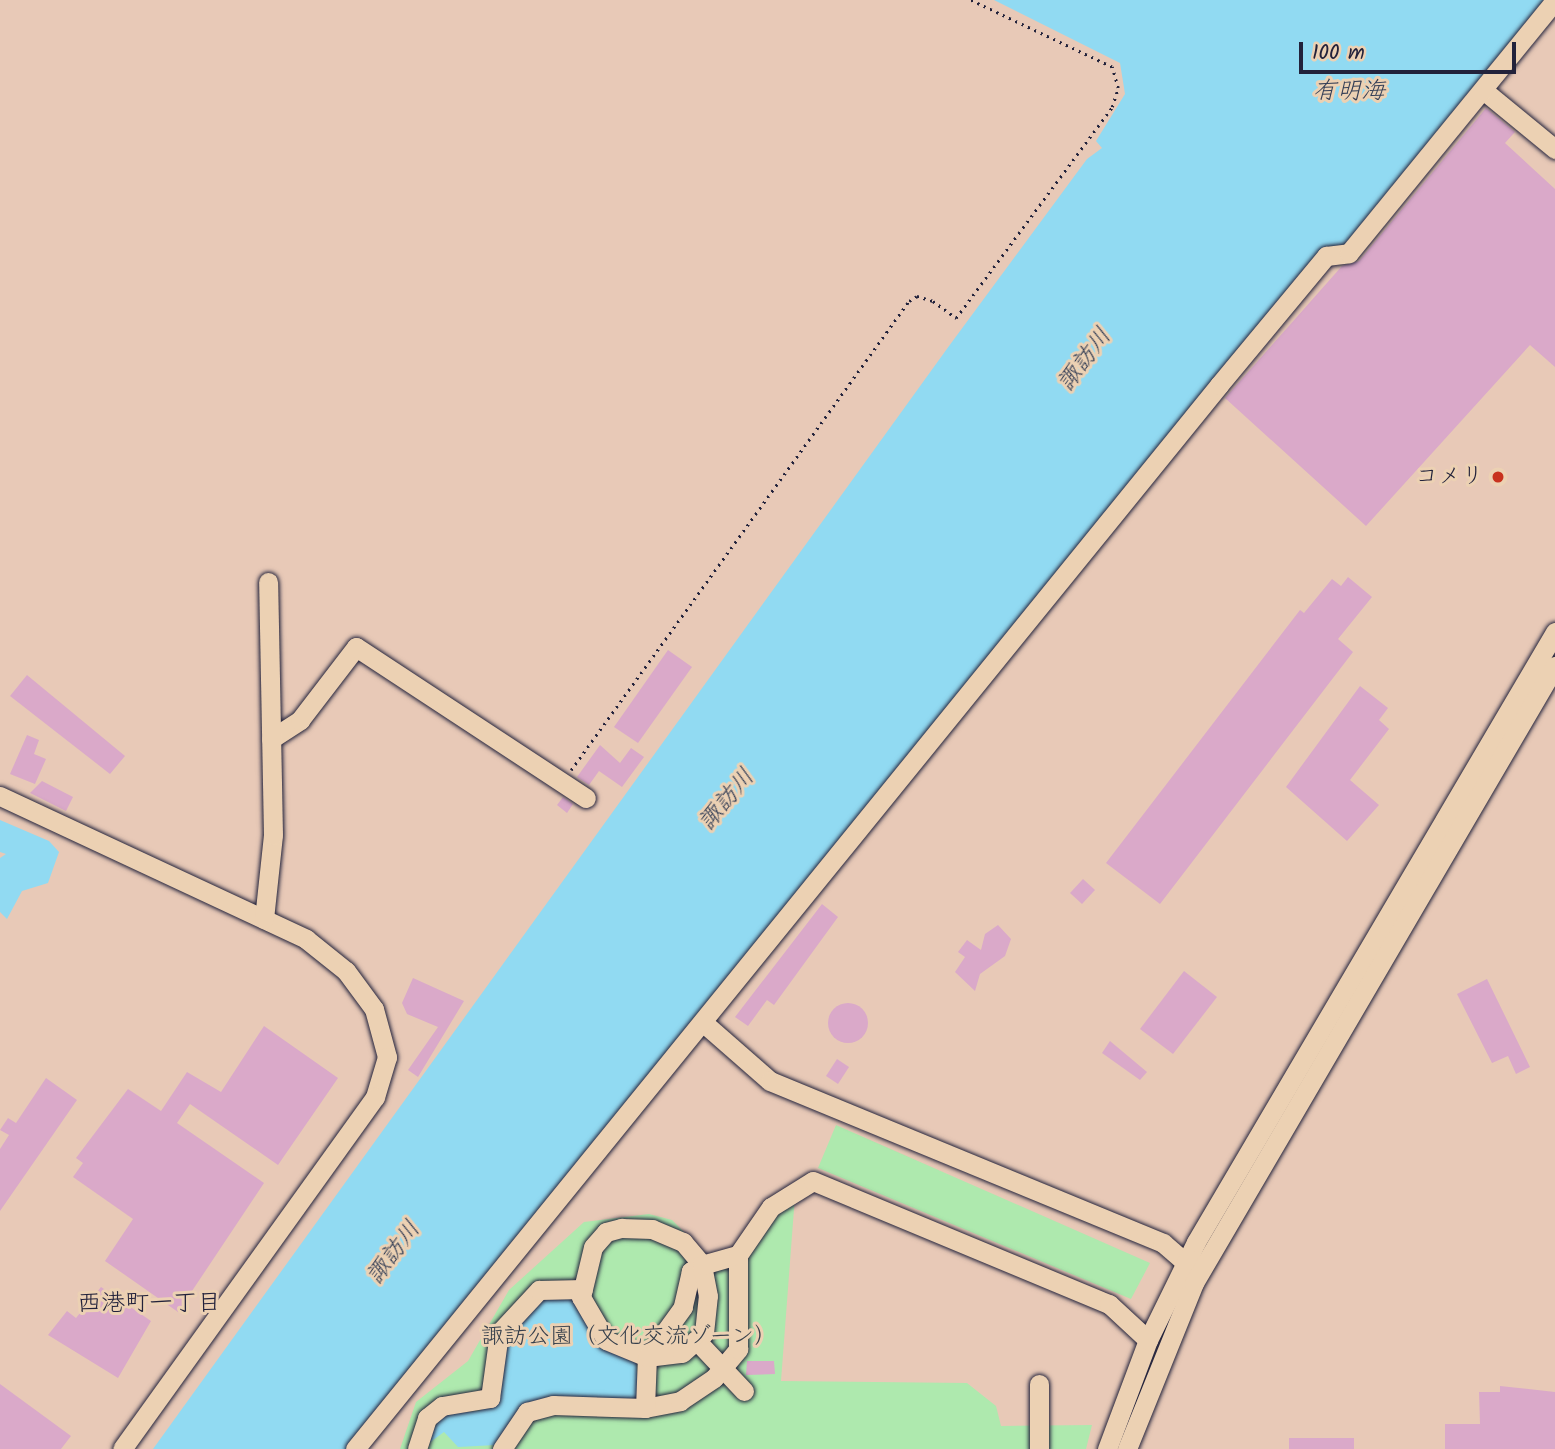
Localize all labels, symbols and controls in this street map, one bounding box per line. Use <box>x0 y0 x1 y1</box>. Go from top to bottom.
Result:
scale bar <box>1303 28 1520 72</box>
text: 100 m <box>1312 37 1365 70</box>
water label: 有明海 <box>1313 78 1385 106</box>
water label: 諏訪川 <box>1052 323 1118 397</box>
place label: コメリ <box>1415 463 1484 491</box>
marker: コメリ <box>1490 469 1506 485</box>
water label: 諏訪川 <box>693 763 761 837</box>
water label: 諏訪川 <box>361 1216 427 1290</box>
district label: 西港町一丁目 <box>77 1290 221 1318</box>
park label: 諏訪公園（文化交流ゾーン） <box>480 1323 778 1351</box>

